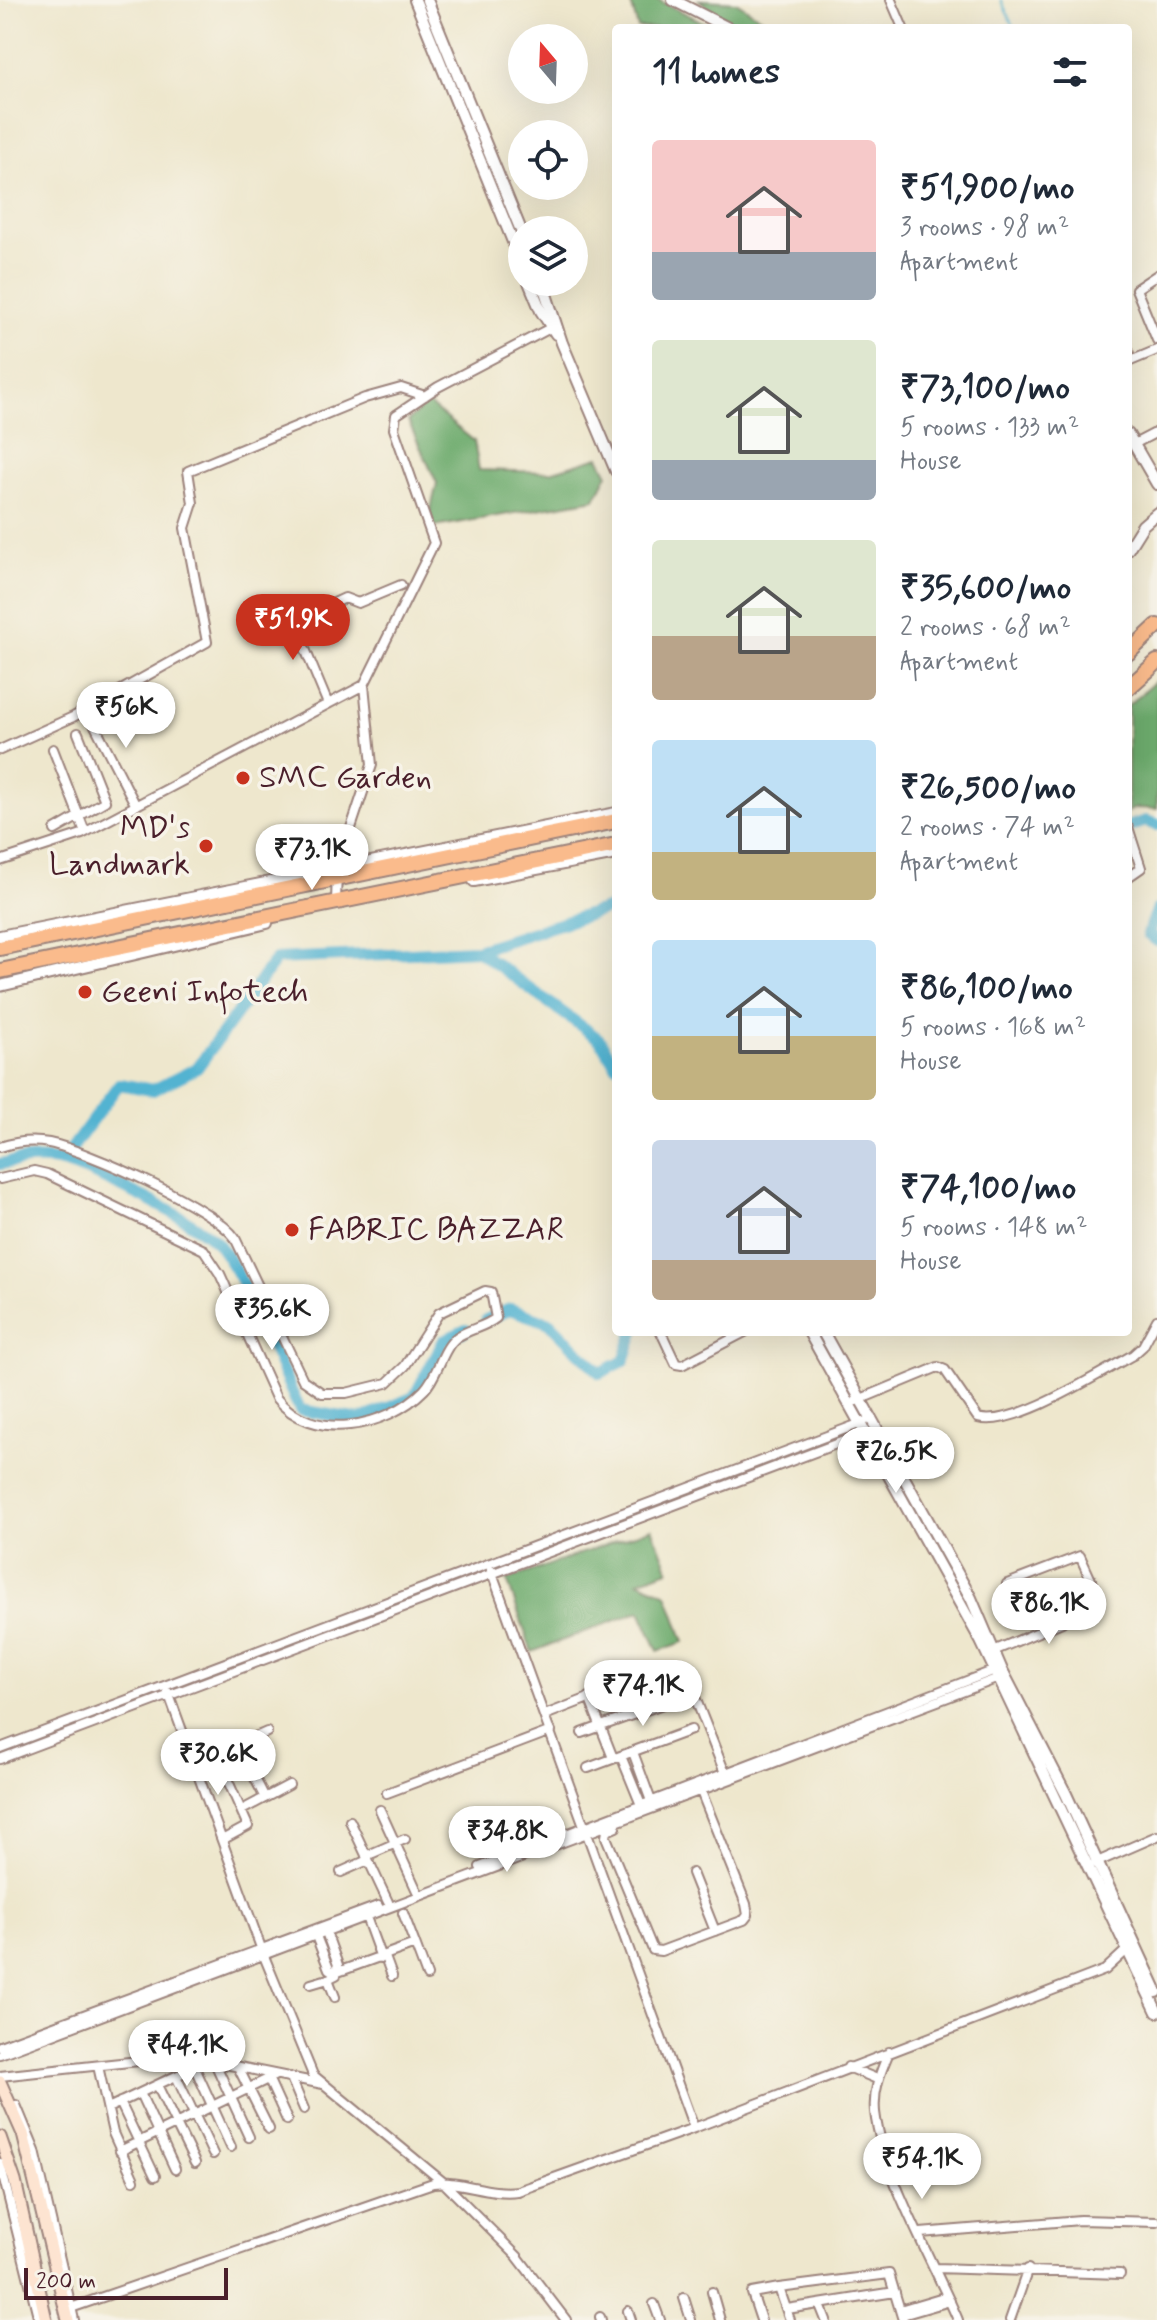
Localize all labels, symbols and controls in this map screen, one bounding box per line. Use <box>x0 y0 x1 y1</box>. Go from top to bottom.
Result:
north arrow <box>508 24 588 104</box>
map controls <box>508 24 588 296</box>
text: 11 homes <box>652 50 780 95</box>
icon: filters <box>1048 50 1092 94</box>
button: locate <box>508 120 588 200</box>
text: ₹51,900/mo <box>900 166 1075 211</box>
icon: home <box>716 172 812 268</box>
text: 3 rooms · 98 m² <box>900 211 1069 245</box>
button: layers <box>508 216 588 296</box>
text: Apartment <box>900 245 1018 279</box>
text: ₹73,100/mo <box>900 366 1070 411</box>
icon: home <box>716 372 812 468</box>
text: 5 rooms · 133 m² <box>900 411 1079 445</box>
text: House <box>900 445 961 479</box>
text: ₹35,600/mo <box>900 566 1071 611</box>
icon: home <box>716 572 812 668</box>
pin: ₹51.9K <box>228 594 358 662</box>
text: ₹51.9K <box>254 603 332 637</box>
text: 2 rooms · 68 m² <box>900 611 1071 645</box>
text: Apartment <box>900 645 1018 679</box>
pin: ₹56K <box>79 682 173 750</box>
text: ₹56K <box>94 691 158 725</box>
place label: SMC Garden <box>259 757 432 799</box>
text: ₹26,500/mo <box>900 766 1076 811</box>
marker: SMC Garden <box>234 769 252 787</box>
icon: home <box>716 772 812 868</box>
place label: MD's Landmark <box>49 807 190 886</box>
text: 2 rooms · 74 m² <box>900 811 1075 845</box>
pin: ₹73.1K <box>247 824 377 892</box>
text: ₹73.1K <box>273 833 351 867</box>
marker: MD's Landmark <box>197 837 215 855</box>
text: Apartment <box>900 845 1018 879</box>
text: ₹86,100/mo <box>900 966 1073 1011</box>
place label: Geeni Infotech <box>101 971 308 1015</box>
icon: home <box>716 972 812 1068</box>
marker: Geeni Infotech <box>76 983 94 1001</box>
text: 5 rooms · 168 m² <box>900 1011 1086 1045</box>
text: House <box>900 1045 961 1079</box>
text: ₹74,100/mo <box>900 1166 1076 1211</box>
icon: home <box>716 1172 812 1268</box>
place label: FABRIC BAZZAR <box>308 1209 564 1251</box>
text: 5 rooms · 148 m² <box>900 1211 1087 1245</box>
marker: FABRIC BAZZAR <box>283 1221 301 1239</box>
text: House <box>900 1245 961 1279</box>
pin: ₹35.6K <box>207 1284 337 1352</box>
text: ₹35.6K <box>233 1293 311 1327</box>
pin: ₹26.5K <box>831 1427 961 1495</box>
text: ₹26.5K <box>855 1436 937 1470</box>
pin: ₹86.1K <box>984 1578 1114 1646</box>
text: ₹86.1K <box>1009 1587 1089 1621</box>
pin: ₹74.1K <box>578 1660 708 1728</box>
text: ₹74.1K <box>602 1669 684 1703</box>
pin: ₹30.6K <box>153 1729 283 1797</box>
text: ₹30.6K <box>179 1738 257 1772</box>
pin: ₹34.8K <box>442 1806 572 1874</box>
text: ₹34.8K <box>467 1815 547 1849</box>
pin: ₹44.1K <box>122 2020 252 2088</box>
text: ₹44.1K <box>146 2029 228 2063</box>
pin: ₹54.1K <box>857 2133 987 2201</box>
text: ₹54.1K <box>881 2142 963 2176</box>
scale bar <box>24 2264 228 2300</box>
text: 200 m <box>36 2268 96 2296</box>

